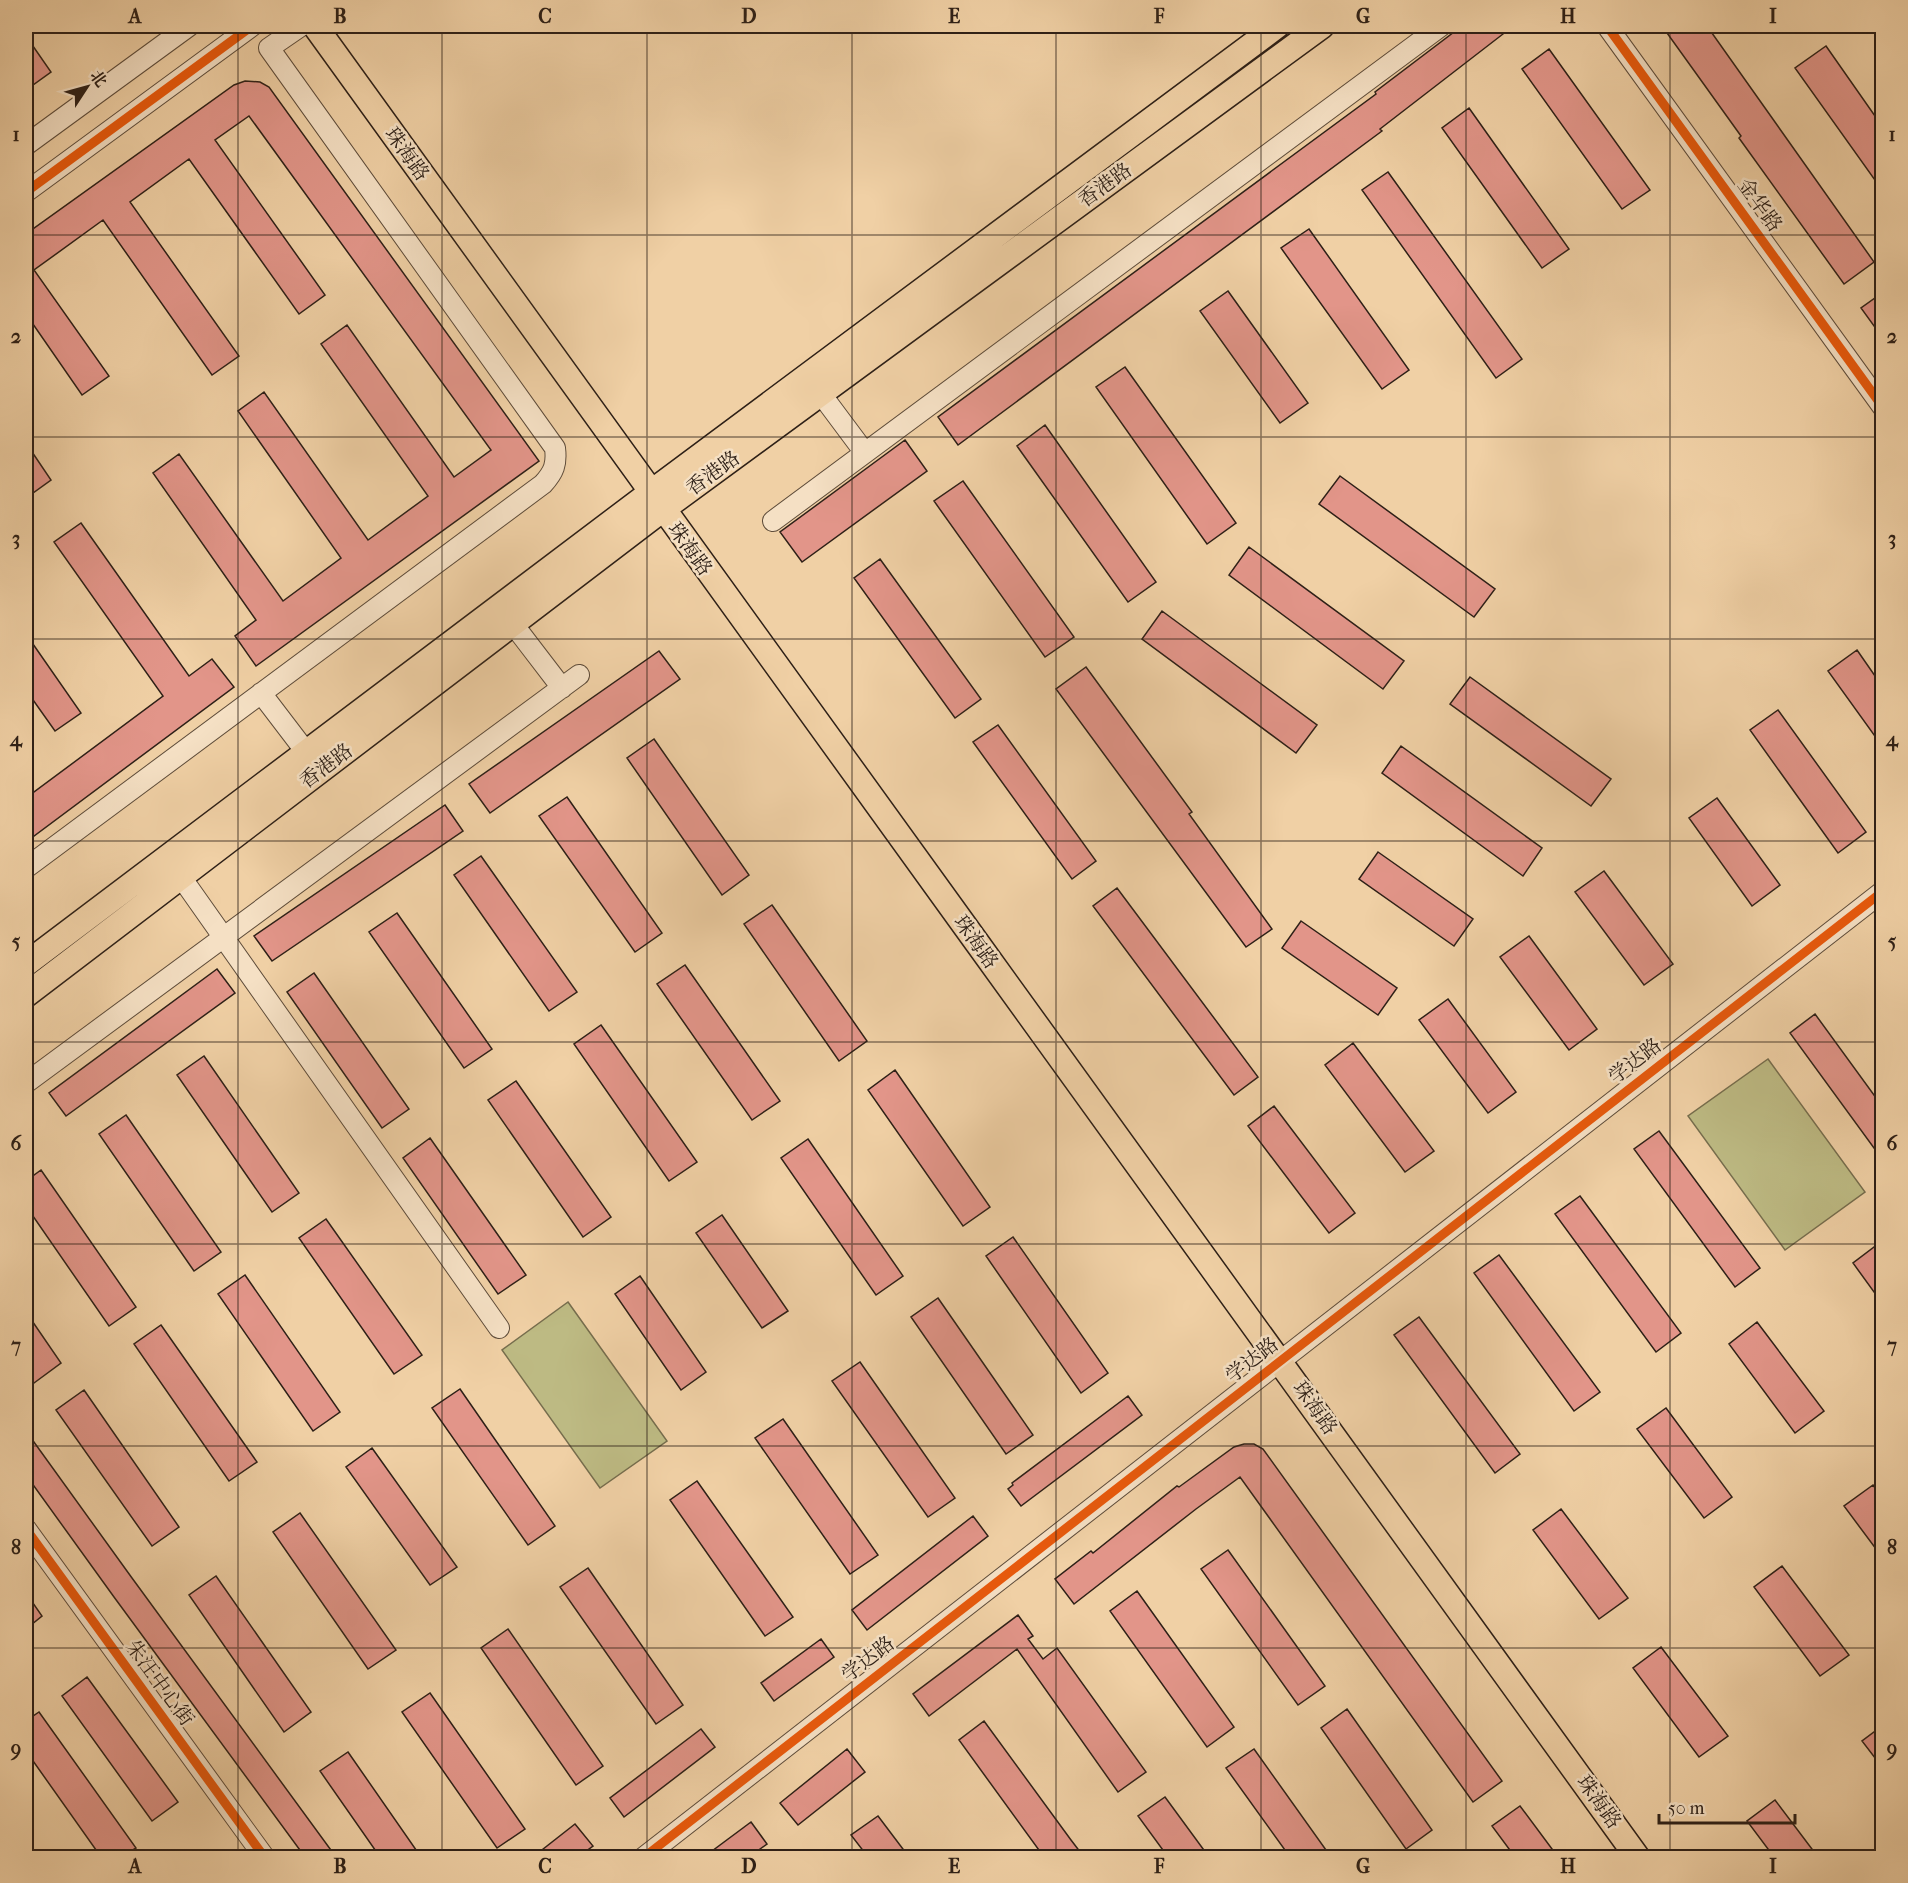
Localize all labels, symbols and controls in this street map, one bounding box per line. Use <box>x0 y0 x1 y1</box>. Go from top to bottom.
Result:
text: A <box>127 5 143 28</box>
text: B <box>333 5 347 28</box>
text: C <box>538 5 552 28</box>
text: D <box>741 5 757 28</box>
text: E <box>948 5 960 28</box>
text: F <box>1153 5 1165 28</box>
text: G <box>1356 5 1370 28</box>
text: H <box>1560 5 1576 28</box>
text: I <box>1769 5 1777 28</box>
north arrow <box>57 57 117 117</box>
text: 北 <box>86 66 111 91</box>
text: 1 <box>12 123 20 146</box>
street label: 珠海路 <box>380 123 434 185</box>
text: 1 <box>1888 123 1896 146</box>
street label: 香港路 <box>1074 158 1136 212</box>
street label: 金华路 <box>1733 174 1787 236</box>
text: 2 <box>11 325 21 348</box>
text: 2 <box>1887 325 1897 348</box>
street label: 香港路 <box>682 446 744 500</box>
street label: 珠海路 <box>663 518 717 580</box>
text: 3 <box>12 527 20 550</box>
text: 3 <box>1888 527 1896 550</box>
text: 4 <box>9 728 23 752</box>
text: 4 <box>1885 728 1899 752</box>
street label: 香港路 <box>295 739 357 793</box>
street label: 珠海路 <box>949 911 1003 973</box>
text: 5 <box>12 930 21 953</box>
text: 5 <box>1888 930 1897 953</box>
street label: 学达路 <box>1604 1033 1666 1089</box>
text: 6 <box>11 1132 23 1155</box>
text: 6 <box>1887 1132 1899 1155</box>
street label: 学达路 <box>1221 1332 1283 1388</box>
text: 7 <box>10 1334 21 1357</box>
text: 7 <box>1886 1334 1897 1357</box>
street label: 珠海路 <box>1288 1377 1342 1439</box>
text: 8 <box>11 1536 21 1559</box>
text: 8 <box>1887 1536 1897 1559</box>
street label: 学达路 <box>837 1631 899 1687</box>
street label: 朱汪中心街 <box>121 1636 199 1730</box>
text: 9 <box>10 1738 21 1761</box>
text: 9 <box>1886 1738 1897 1761</box>
street label: 珠海路 <box>1572 1771 1626 1833</box>
scale bar <box>1659 1787 1796 1825</box>
text: 50 m <box>1668 1798 1705 1819</box>
text: A <box>127 1855 143 1878</box>
text: B <box>333 1855 347 1878</box>
text: C <box>538 1855 552 1878</box>
text: D <box>741 1855 757 1878</box>
text: E <box>948 1855 960 1878</box>
text: F <box>1153 1855 1165 1878</box>
text: G <box>1356 1855 1370 1878</box>
text: H <box>1560 1855 1576 1878</box>
text: I <box>1769 1855 1777 1878</box>

